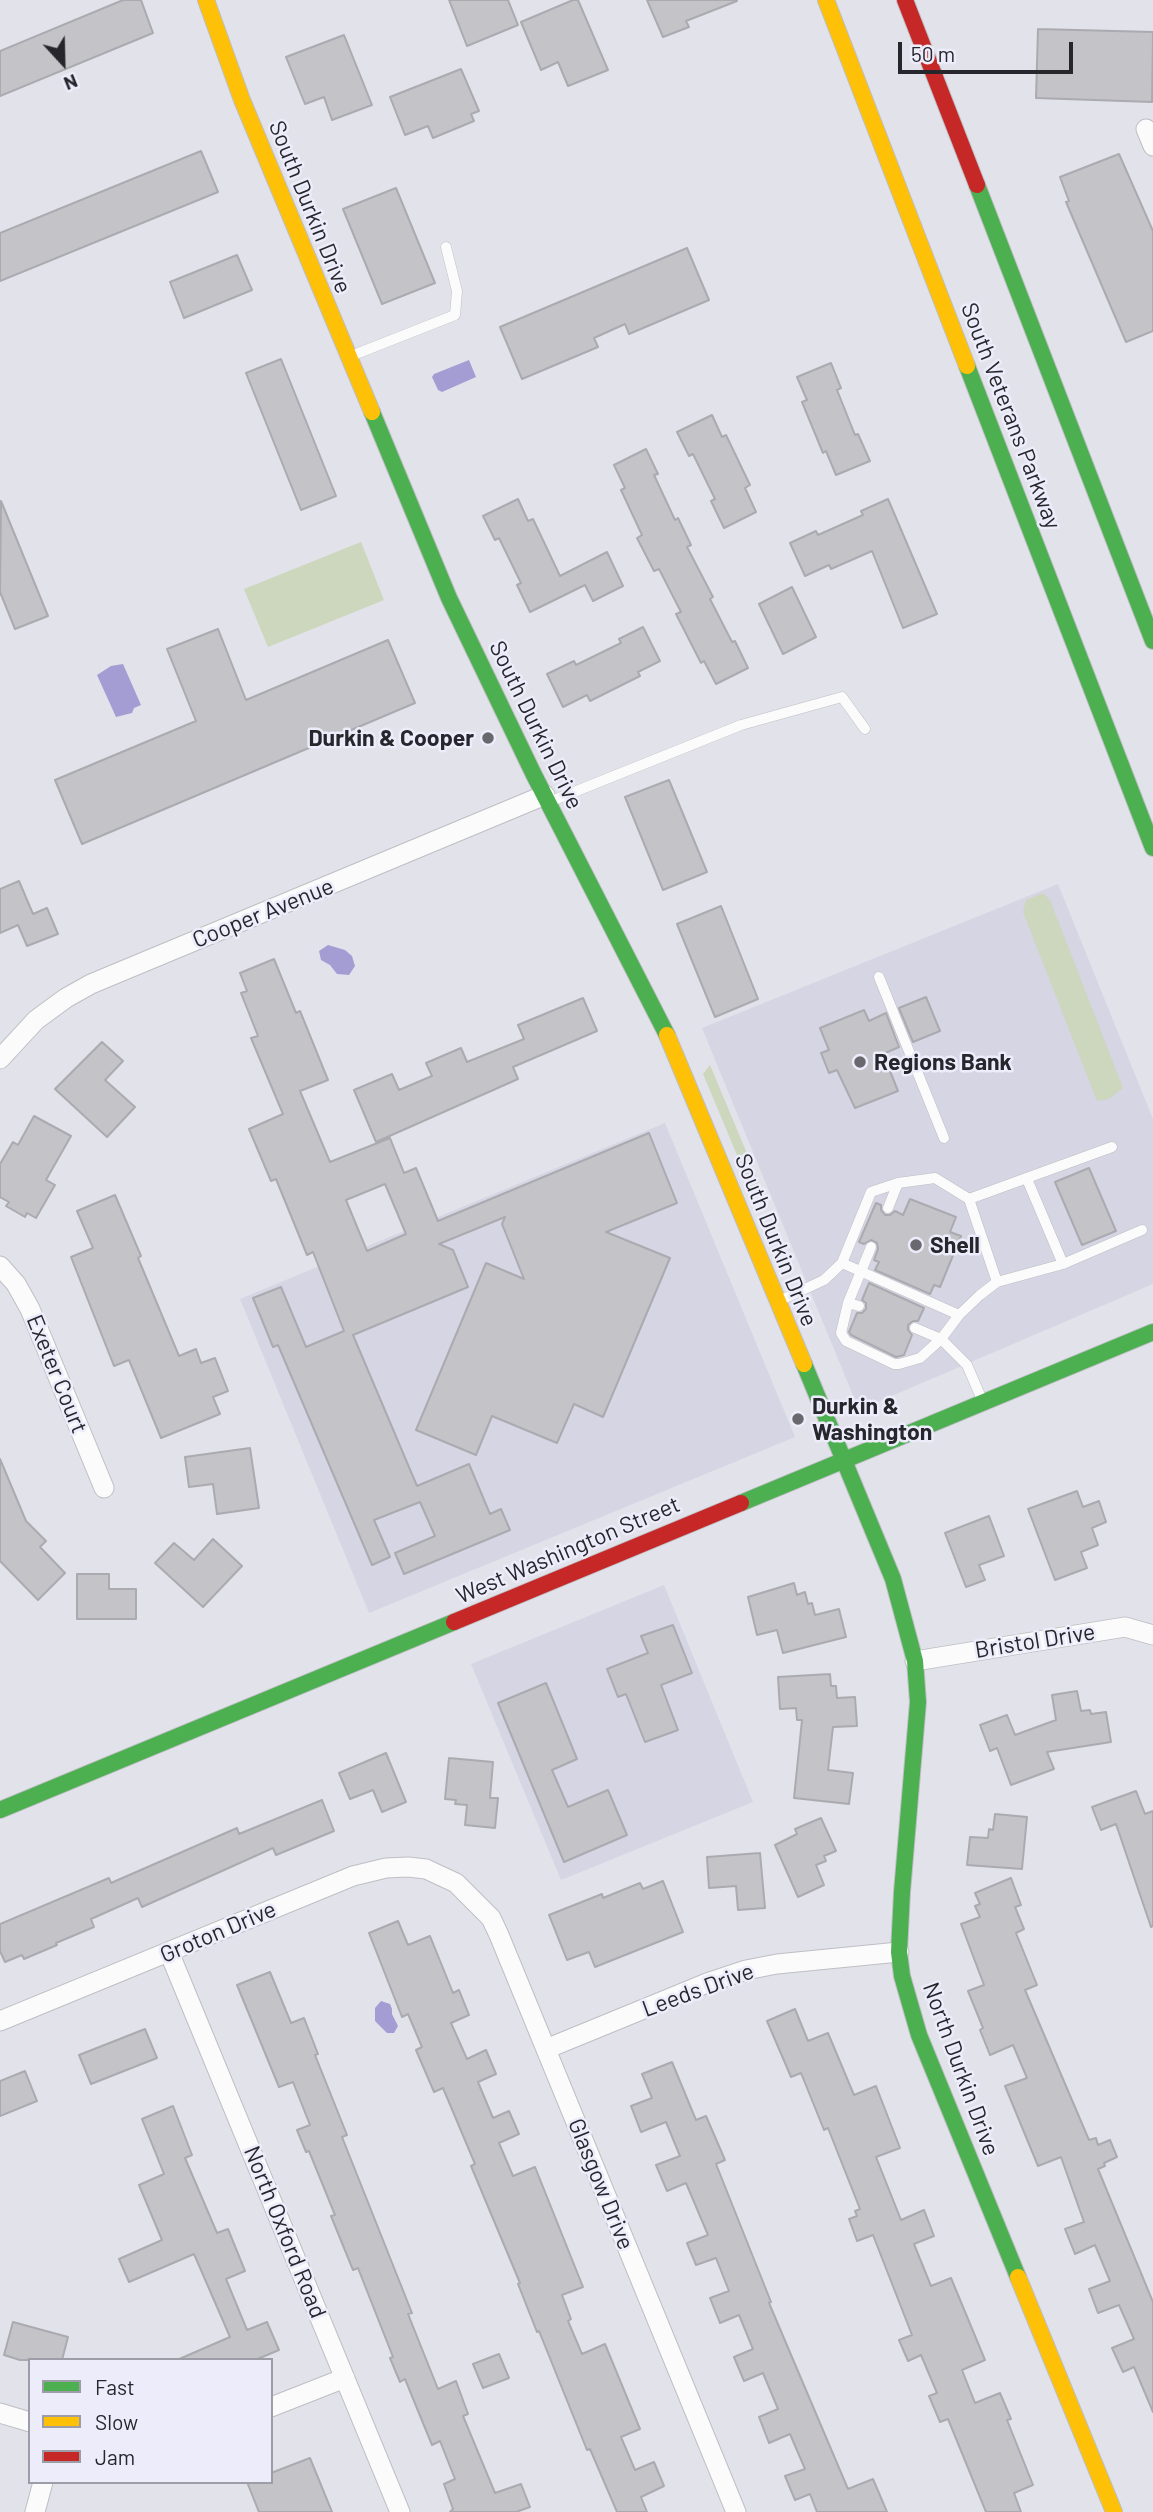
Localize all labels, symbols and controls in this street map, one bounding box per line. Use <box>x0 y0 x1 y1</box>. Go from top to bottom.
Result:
north arrow <box>28 28 98 98</box>
scale bar <box>901 28 1076 72</box>
text: 50 m <box>911 41 955 66</box>
text: N <box>61 70 81 96</box>
street label: South Durkin Drive <box>263 117 357 297</box>
street label: South Veterans Parkway <box>955 299 1067 533</box>
street label: South Durkin Drive <box>483 636 589 814</box>
place label: Durkin & Cooper <box>309 724 474 752</box>
marker: Durkin & Cooper <box>480 730 496 746</box>
street label: Cooper Avenue <box>188 872 338 954</box>
place label: Regions Bank <box>874 1048 1012 1076</box>
marker: Regions Bank <box>852 1054 868 1070</box>
street label: South Durkin Drive <box>729 1150 823 1330</box>
place label: Shell <box>930 1231 980 1259</box>
marker: Shell <box>908 1237 924 1253</box>
street label: Exeter Court <box>21 1311 93 1437</box>
place label: Durkin & Washington <box>812 1392 932 1446</box>
marker: Durkin & Washington <box>790 1411 806 1427</box>
street label: West Washington Street <box>452 1490 684 1610</box>
street label: Bristol Drive <box>973 1618 1097 1664</box>
street label: Groton Drive <box>156 1895 280 1969</box>
street label: Leeds Drive <box>638 1957 758 2023</box>
street label: North Durkin Drive <box>917 1979 1005 2159</box>
street label: Glasgow Drive <box>562 2114 640 2254</box>
street label: North Oxford Road <box>238 2142 332 2322</box>
legend <box>28 2358 273 2484</box>
text: Fast <box>95 2374 135 2399</box>
text: Slow <box>95 2409 138 2434</box>
text: Jam <box>95 2444 135 2469</box>

